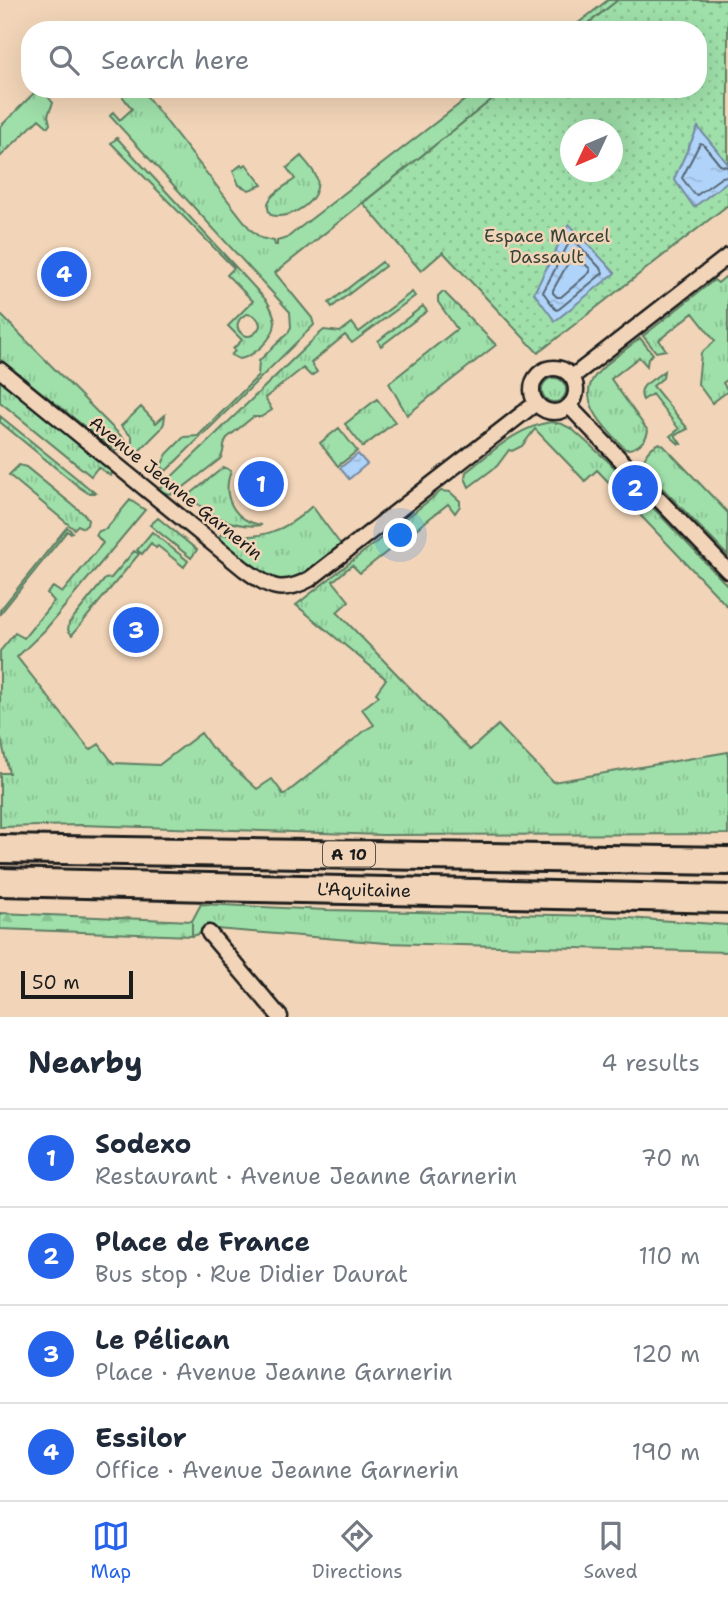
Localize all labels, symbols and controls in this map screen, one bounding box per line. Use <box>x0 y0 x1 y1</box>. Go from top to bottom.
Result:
search box <box>21 21 707 98</box>
icon: search <box>45 41 83 79</box>
text: Search here <box>101 42 250 77</box>
north arrow <box>560 119 623 182</box>
park label: Espace Marcel Dassault <box>484 224 610 269</box>
pin: 4 <box>41 248 87 300</box>
street label: Avenue Jeanne Garnerin <box>84 410 268 566</box>
pin: 1 <box>238 458 284 510</box>
pin: 2 <box>612 462 658 514</box>
your location <box>383 518 417 552</box>
pin: 3 <box>113 604 159 656</box>
road number: A 10 <box>323 842 375 866</box>
street label: L'Aquitaine <box>317 877 411 903</box>
scale bar <box>21 968 133 1000</box>
text: 50 m <box>32 970 80 995</box>
text: Nearby <box>28 1042 143 1083</box>
text: 4 results <box>601 1048 700 1078</box>
text: Sodexo <box>95 1126 191 1161</box>
text: 1 <box>46 1143 56 1173</box>
text: 70 m <box>641 1143 700 1173</box>
text: Restaurant · Avenue Jeanne Garnerin <box>95 1161 517 1191</box>
text: Place de France <box>95 1224 310 1259</box>
text: 2 <box>43 1241 59 1271</box>
text: 110 m <box>638 1241 700 1271</box>
text: Bus stop · Rue Didier Daurat <box>95 1259 408 1289</box>
text: Le Pélican <box>95 1322 230 1357</box>
text: 3 <box>43 1339 59 1369</box>
text: 120 m <box>632 1339 700 1369</box>
text: Place · Avenue Jeanne Garnerin <box>95 1357 453 1387</box>
text: Essilor <box>95 1420 187 1455</box>
text: 4 <box>43 1437 59 1467</box>
text: 190 m <box>632 1437 700 1467</box>
text: Office · Avenue Jeanne Garnerin <box>95 1455 459 1485</box>
tab: Map <box>90 1517 131 1584</box>
tab: Directions <box>312 1517 403 1584</box>
tab: Saved <box>584 1517 638 1584</box>

